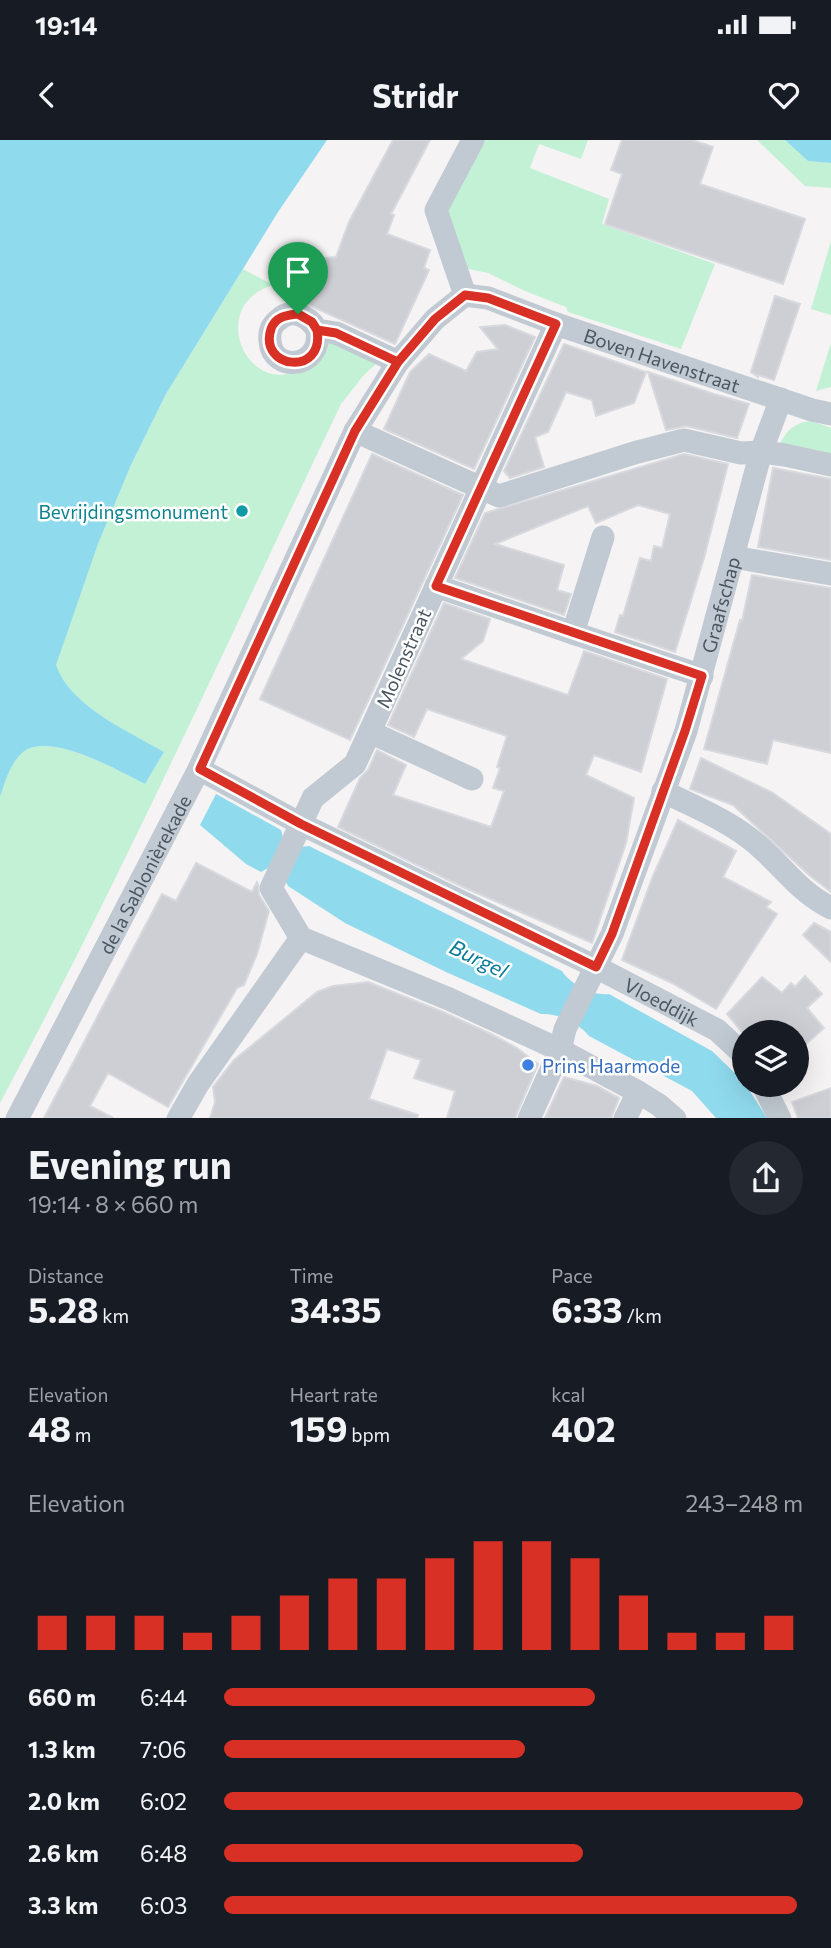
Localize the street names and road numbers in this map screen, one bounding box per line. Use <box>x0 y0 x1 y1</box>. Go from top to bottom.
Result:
street label: Boven Havenstraat <box>581 323 743 397</box>
street label: Graafschap <box>696 554 744 655</box>
street label: Molenstraat <box>371 604 435 711</box>
street label: de la Sablonièrekade <box>94 791 195 957</box>
street label: Vloeddijk <box>621 972 703 1030</box>

